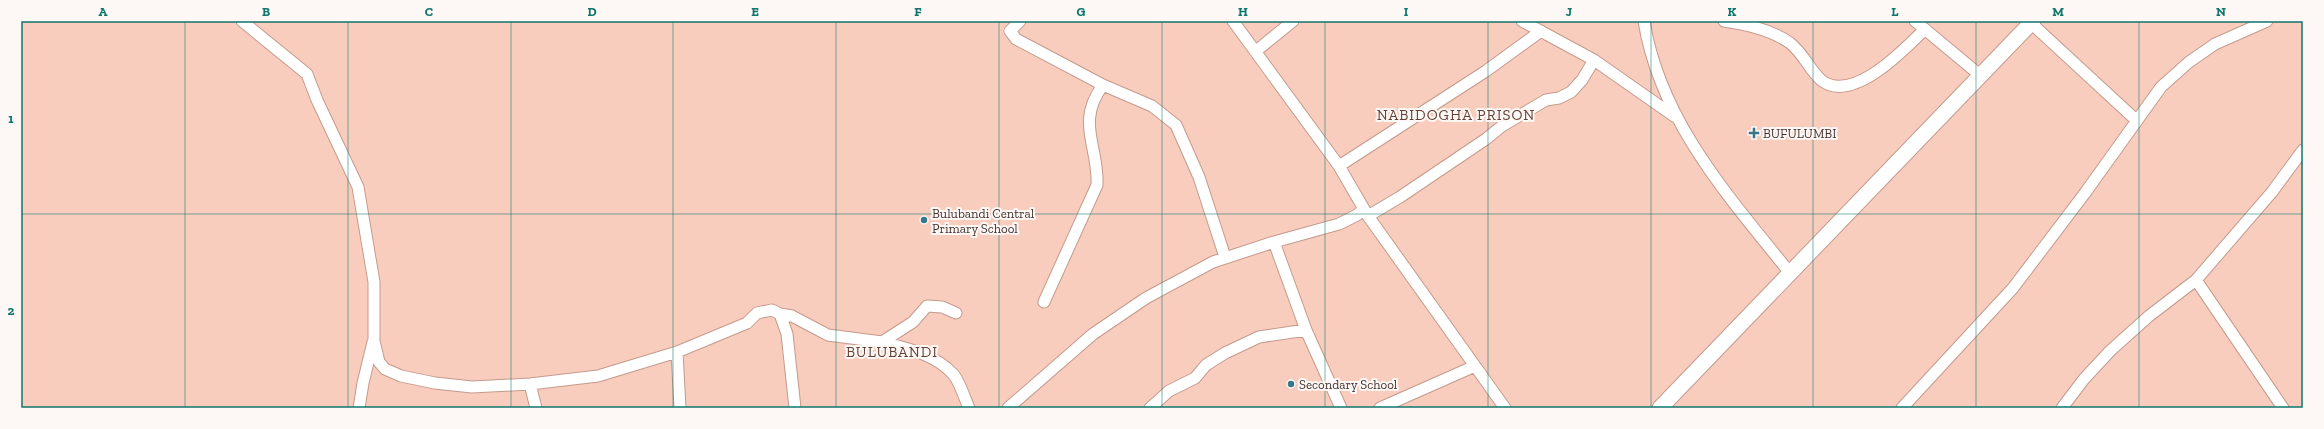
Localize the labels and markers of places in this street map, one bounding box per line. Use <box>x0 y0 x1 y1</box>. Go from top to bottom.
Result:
place label: BUFULUMBI <box>1763 126 1836 141</box>
marker: BUFULUMBI <box>1748 127 1760 139</box>
place label: Bulubandi Central Primary School <box>932 206 1035 236</box>
marker: Bulubandi Central Primary School <box>919 215 929 225</box>
place label: Secondary School <box>1299 377 1398 392</box>
marker: Secondary School <box>1286 379 1296 389</box>

